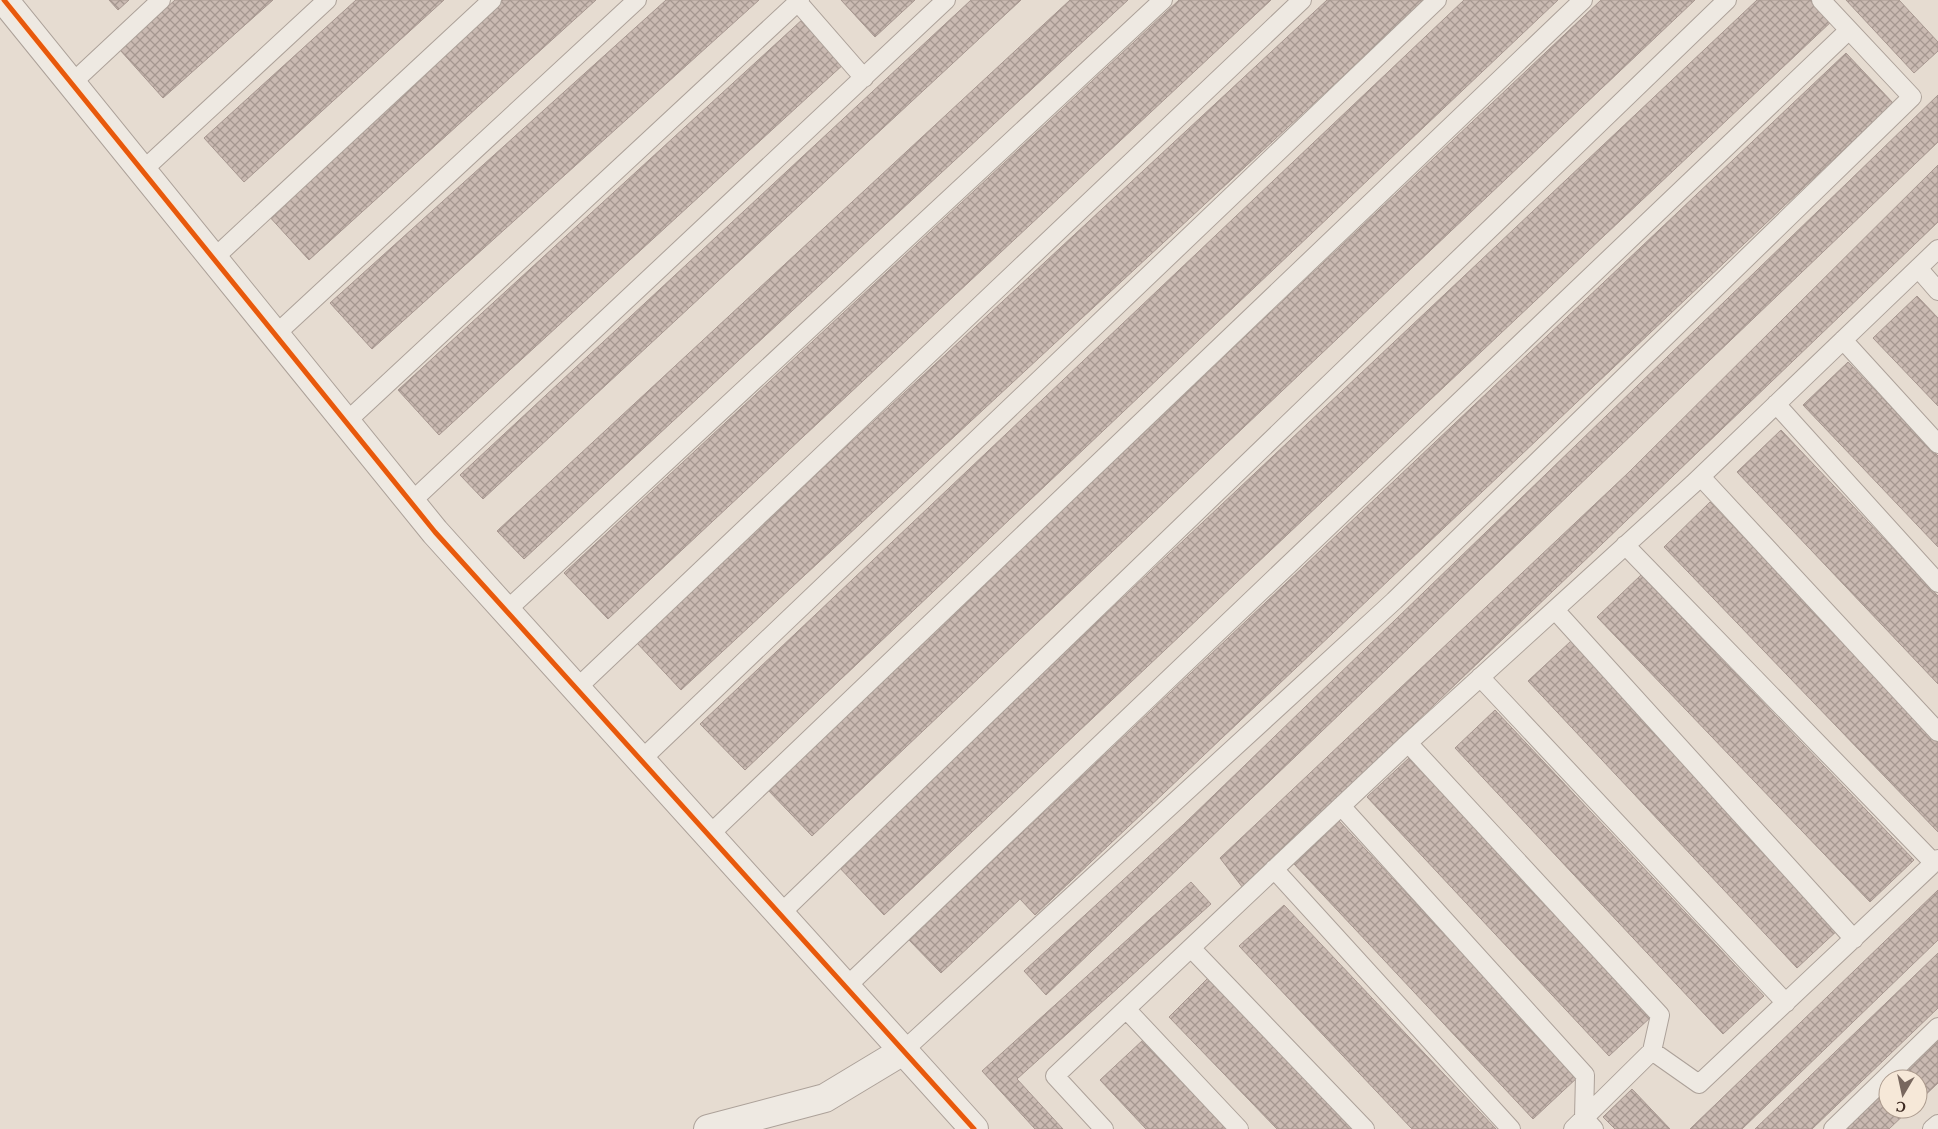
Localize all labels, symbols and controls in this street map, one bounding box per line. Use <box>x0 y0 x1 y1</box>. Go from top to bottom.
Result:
north arrow <box>1878 1069 1928 1119</box>
text: С <box>1894 1097 1907 1116</box>

